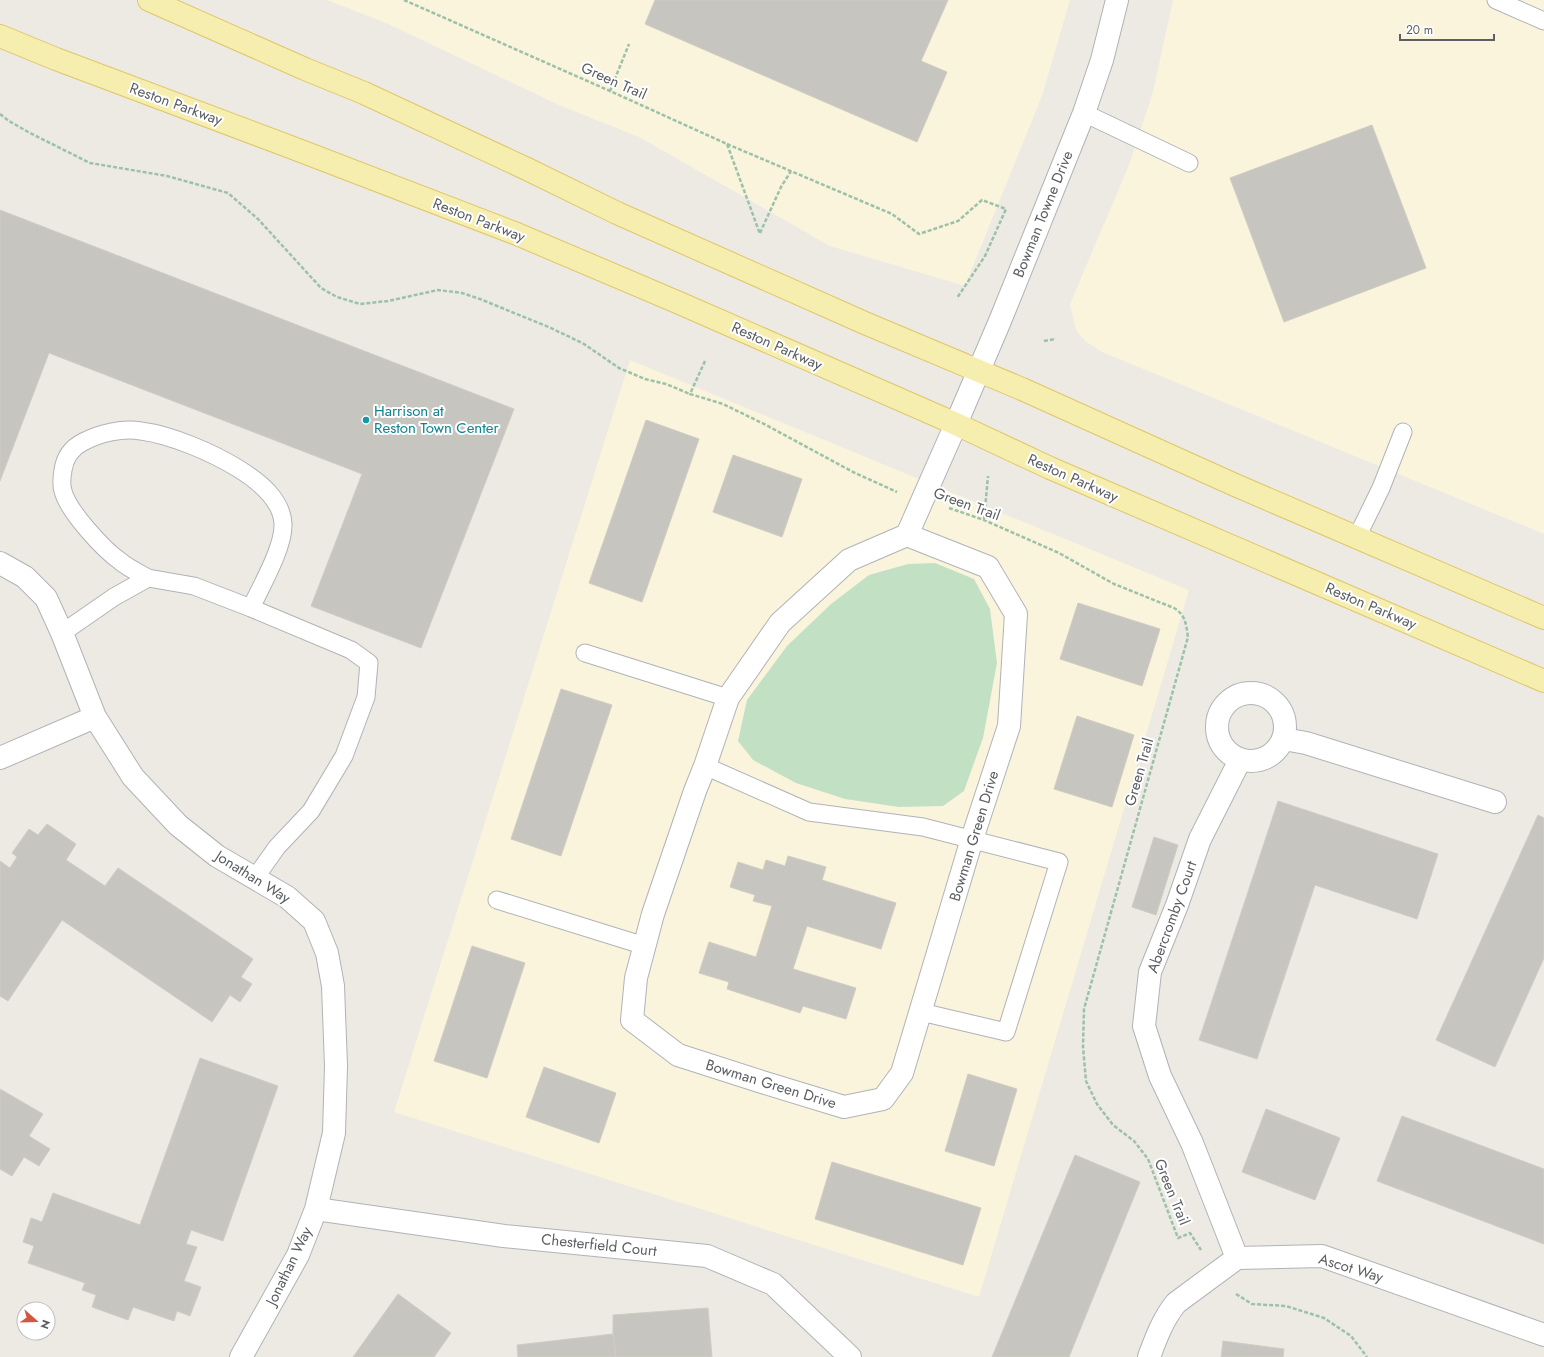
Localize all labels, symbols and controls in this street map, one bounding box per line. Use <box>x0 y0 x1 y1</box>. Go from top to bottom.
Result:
scale bar <box>1400 16 1494 42</box>
text: 20 m <box>1406 21 1433 39</box>
street label: Green Trail <box>578 57 650 105</box>
street label: Reston Parkway <box>127 77 226 131</box>
street label: Bowman Towne Drive <box>1008 147 1079 281</box>
street label: Reston Parkway <box>430 192 529 248</box>
street label: Reston Parkway <box>728 316 826 376</box>
place label: Harrison at Reston Town Center <box>374 400 500 439</box>
marker: Harrison at Reston Town Center <box>361 415 371 425</box>
street label: Reston Parkway <box>1024 448 1122 508</box>
street label: Green Trail <box>930 482 1004 526</box>
street label: Reston Parkway <box>1322 577 1420 635</box>
street label: Green Trail <box>1119 735 1159 809</box>
street label: Bowman Green Drive <box>944 768 1004 904</box>
street label: Jonathan Way <box>209 844 295 909</box>
street label: Abercromby Court <box>1142 858 1203 976</box>
street label: Bowman Green Drive <box>703 1054 839 1114</box>
street label: Green Trail <box>1149 1155 1195 1229</box>
street label: Jonathan Way <box>260 1223 318 1311</box>
street label: Chesterfield Court <box>540 1228 658 1262</box>
street label: Ascot Way <box>1316 1248 1386 1288</box>
north arrow <box>16 1301 56 1341</box>
text: N <box>36 1318 54 1331</box>

